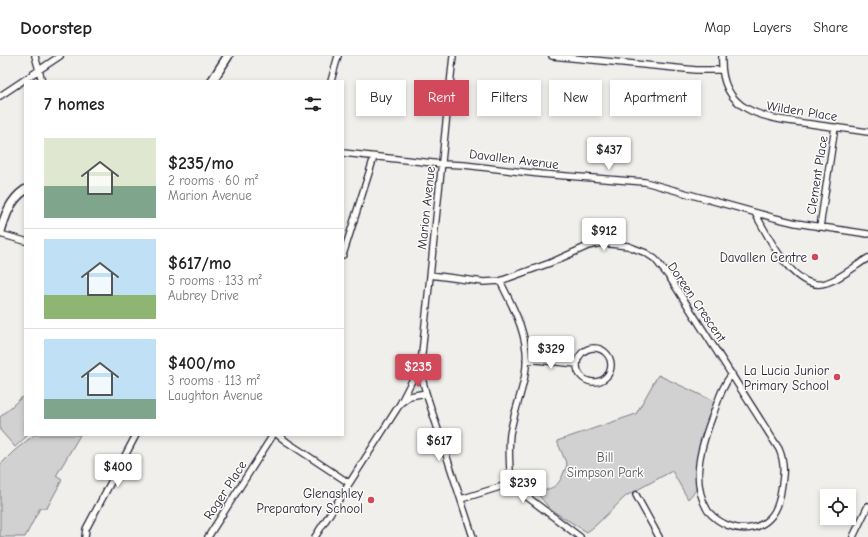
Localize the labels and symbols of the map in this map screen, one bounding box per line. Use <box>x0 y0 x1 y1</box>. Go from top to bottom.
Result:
street label: Wilden Place <box>765 98 839 124</box>
street label: Clement Place <box>803 134 831 215</box>
pin: $437 <box>585 137 633 171</box>
street label: Davallen Avenue <box>468 146 560 172</box>
street label: Marion Avenue <box>414 165 438 250</box>
pin: $912 <box>580 218 628 252</box>
place label: Davallen Centre <box>720 250 807 265</box>
marker: Davallen Centre <box>810 252 820 262</box>
street label: Doreen Crescent <box>665 259 730 346</box>
pin: $329 <box>527 336 575 370</box>
pin: $235 <box>394 354 442 388</box>
place label: La Lucia Junior Primary School <box>744 363 830 393</box>
marker: La Lucia Junior Primary School <box>832 372 842 382</box>
pin: $617 <box>415 428 463 462</box>
park label: Bill Simpson Park <box>567 450 644 480</box>
pin: $400 <box>94 454 142 488</box>
street label: Roger Place <box>200 457 250 522</box>
pin: $239 <box>499 470 547 504</box>
place label: Glenashley Preparatory School <box>257 486 363 516</box>
marker: Glenashley Preparatory School <box>366 495 376 505</box>

